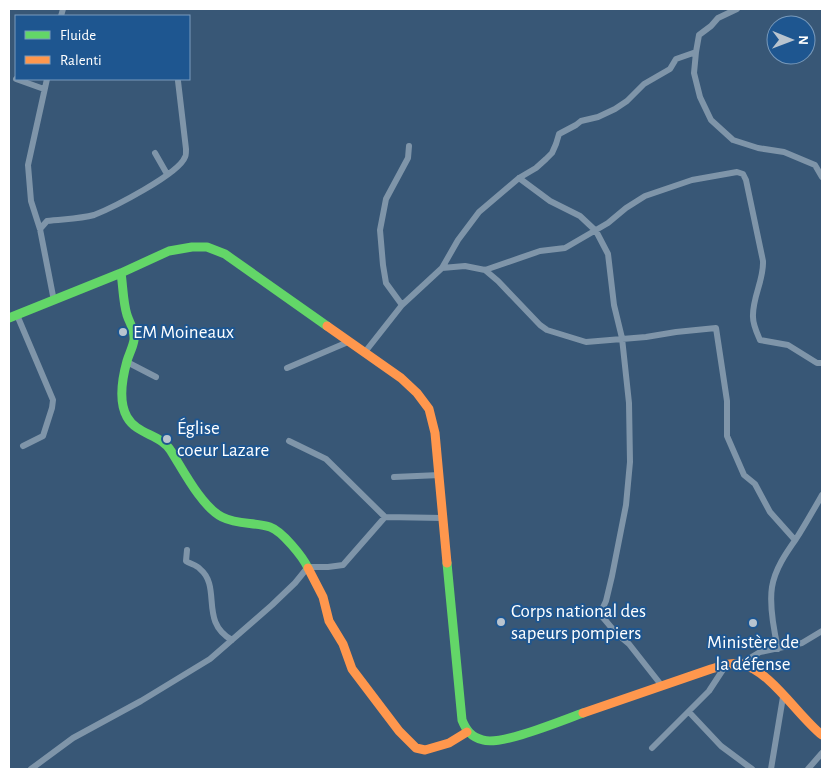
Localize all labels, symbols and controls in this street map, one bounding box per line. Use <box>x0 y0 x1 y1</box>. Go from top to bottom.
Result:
legend <box>15 15 190 80</box>
north arrow <box>766 15 816 65</box>
text: Fluide <box>60 28 96 43</box>
text: N <box>796 35 810 45</box>
text: Ralenti <box>60 53 102 68</box>
place label: EM Moineaux <box>133 323 234 342</box>
marker: EM Moineaux <box>117 326 129 338</box>
place label: Église coeur Lazare <box>177 417 269 460</box>
marker: Église coeur Lazare <box>161 433 173 445</box>
place label: Corps national des sapeurs pompiers <box>511 602 646 643</box>
marker: Corps national des sapeurs pompiers <box>495 616 507 628</box>
marker: Ministère de la défense <box>747 617 759 629</box>
place label: Ministère de la défense <box>707 633 799 674</box>

